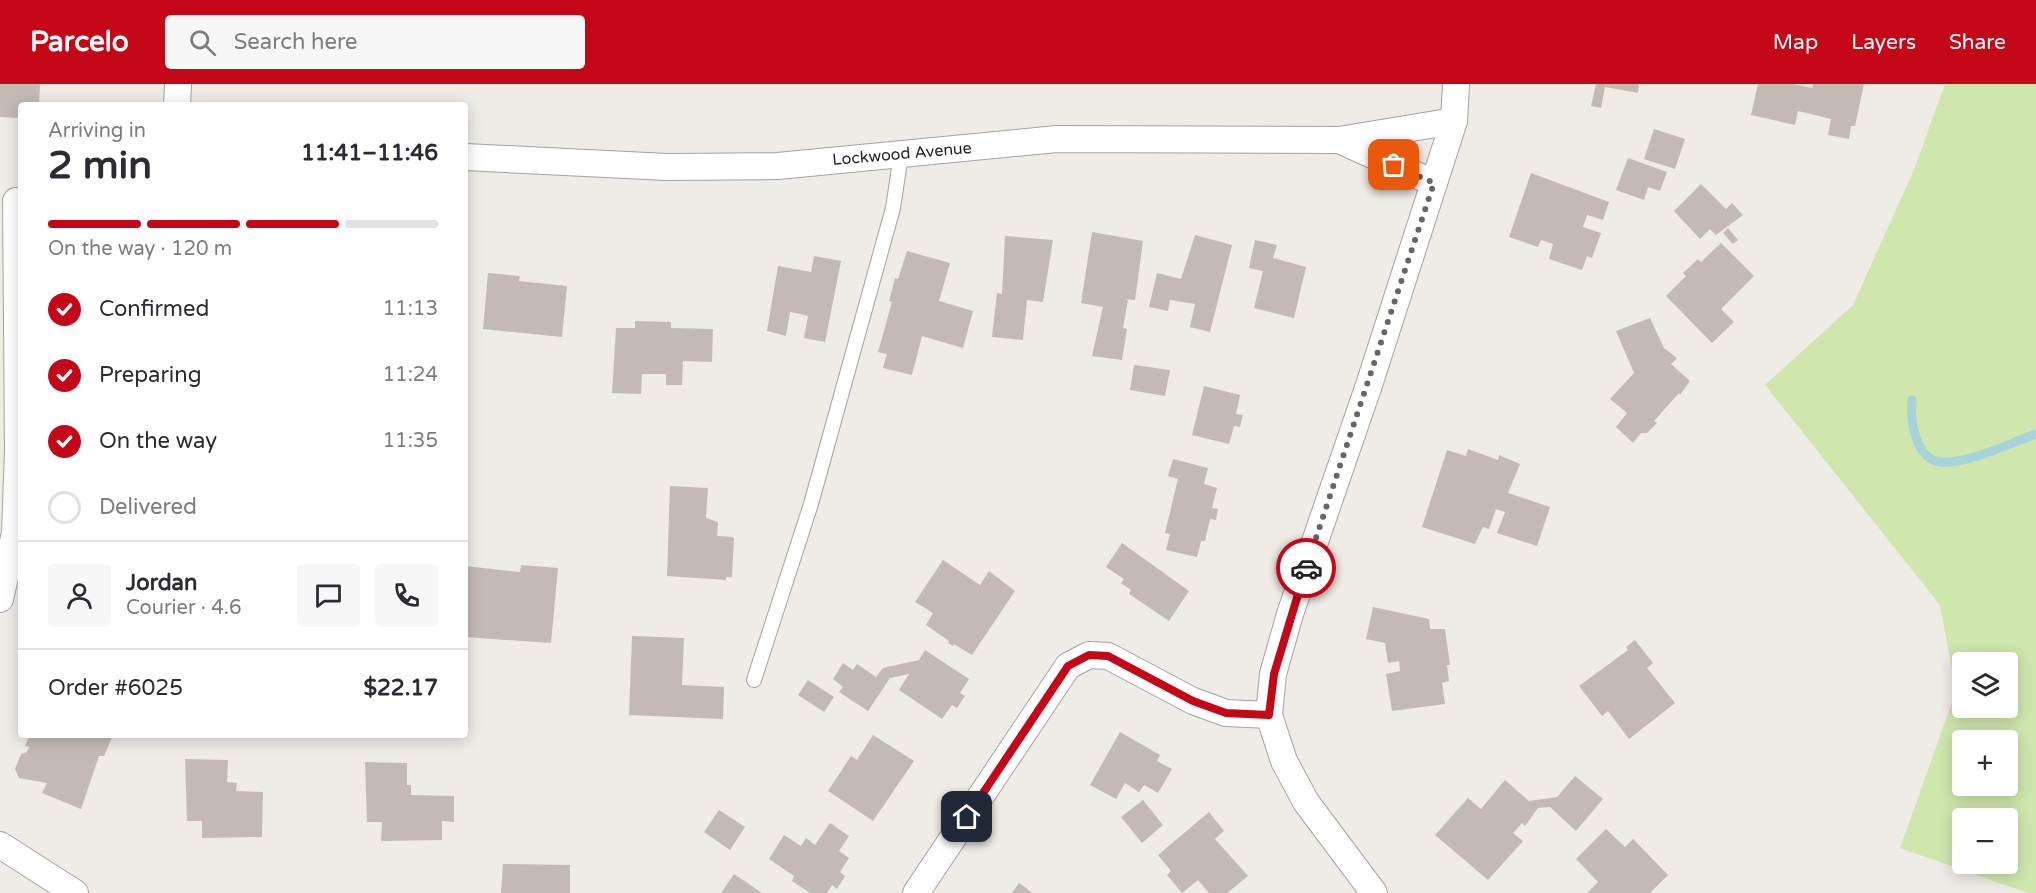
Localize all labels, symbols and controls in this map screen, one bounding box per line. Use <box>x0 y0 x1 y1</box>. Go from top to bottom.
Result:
search box <box>165 15 585 69</box>
text: Parcelo <box>30 25 129 59</box>
icon: search <box>186 26 219 59</box>
text: Search here <box>234 29 358 55</box>
text: Map <box>1773 30 1818 55</box>
text: Layers <box>1851 30 1916 55</box>
text: Share <box>1949 30 2006 55</box>
text: Arriving in <box>48 119 146 143</box>
street label: Lockwood Avenue <box>832 138 972 170</box>
pin <box>1368 139 1419 190</box>
text: 11:41–11:46 <box>301 140 438 166</box>
text: 2 min <box>48 142 152 189</box>
icon: bag <box>1377 148 1410 181</box>
text: On the way · 120 m <box>48 237 232 261</box>
icon: check <box>48 293 81 326</box>
text: Confirmed <box>99 296 209 322</box>
text: 11:13 <box>383 297 438 321</box>
icon: check <box>48 359 81 392</box>
text: Preparing <box>99 362 202 388</box>
text: 11:24 <box>383 363 438 387</box>
icon: check <box>48 425 81 458</box>
text: On the way <box>99 428 217 454</box>
text: 11:35 <box>383 429 438 453</box>
text: Delivered <box>99 494 197 520</box>
courier <box>1276 538 1336 598</box>
icon: car <box>1290 552 1323 585</box>
button: person <box>48 564 111 627</box>
button: chat <box>297 564 360 627</box>
button: phone <box>375 564 438 627</box>
text: Jordan <box>126 570 197 596</box>
text: Courier · 4.6 <box>126 596 241 620</box>
map controls <box>1952 652 2018 874</box>
button: layers <box>1952 652 2018 718</box>
text: Order #6025 <box>48 675 183 701</box>
text: $22.17 <box>363 675 438 701</box>
button: + <box>1952 730 2018 796</box>
pin <box>941 791 992 842</box>
icon: home <box>950 800 983 833</box>
button: − <box>1952 808 2018 874</box>

